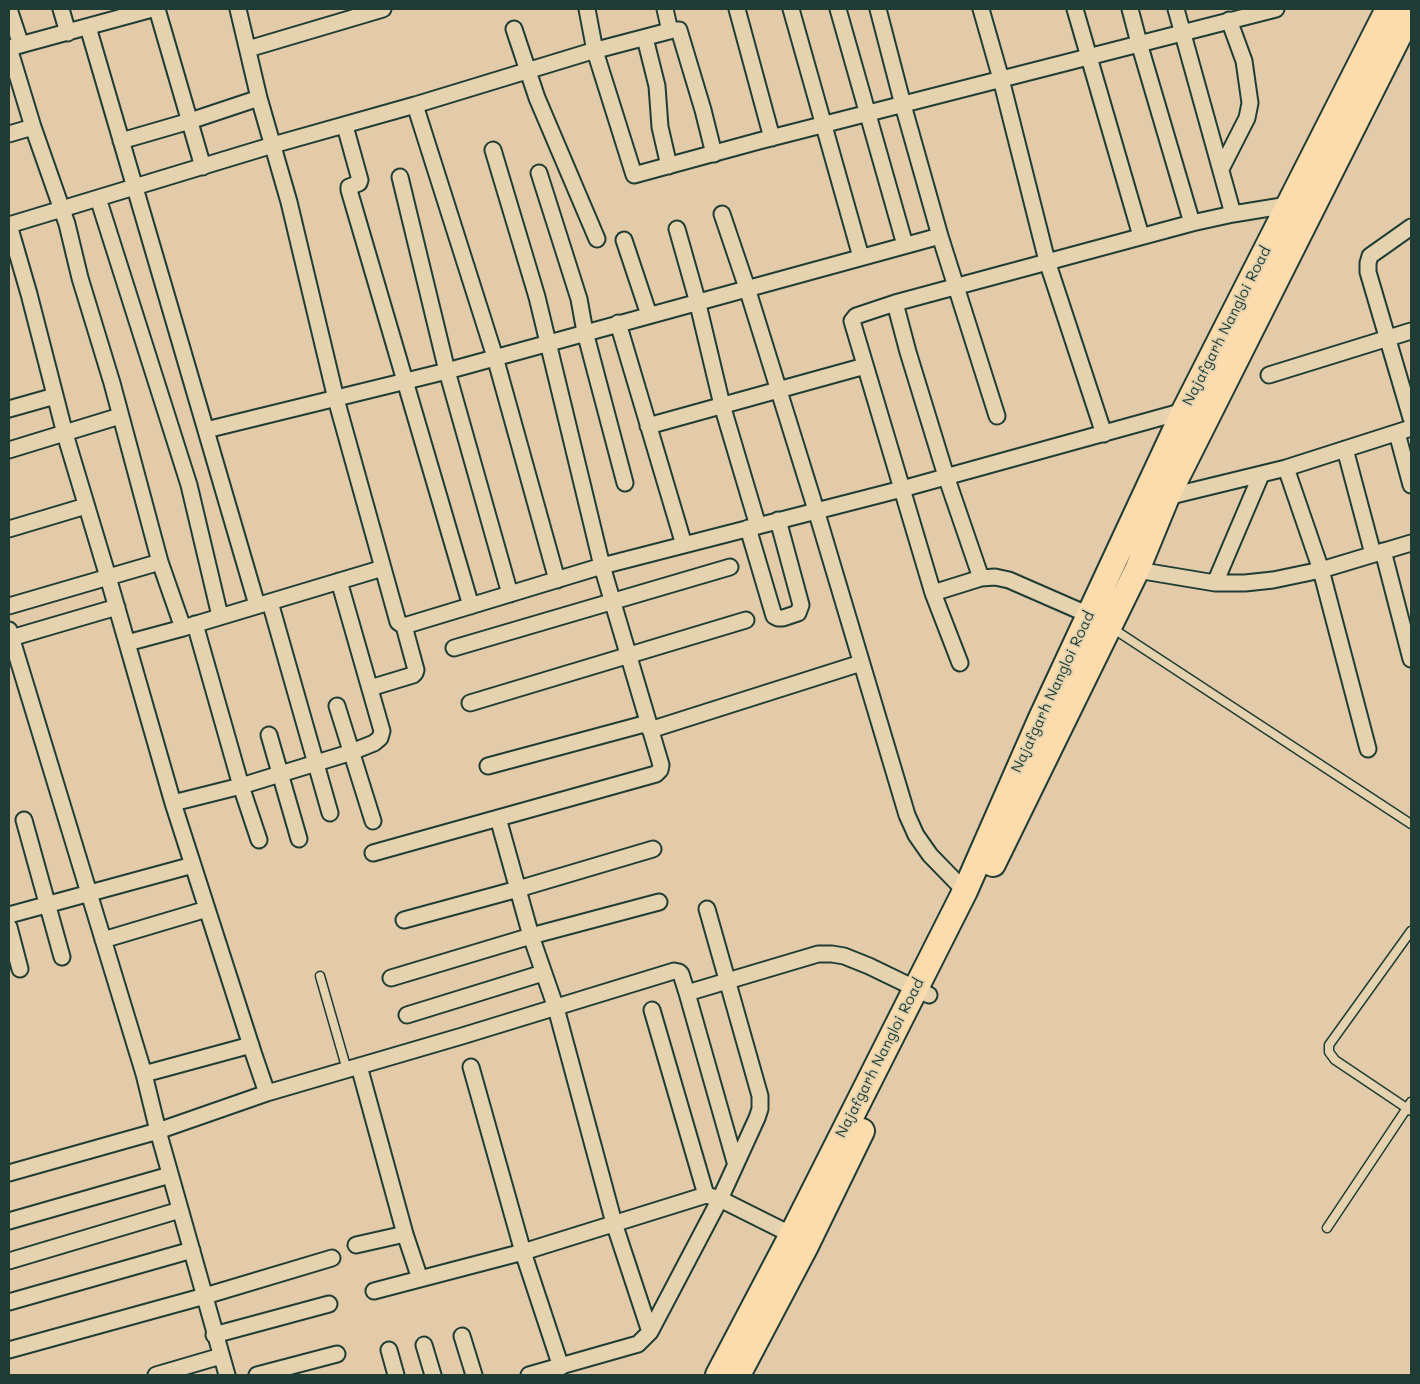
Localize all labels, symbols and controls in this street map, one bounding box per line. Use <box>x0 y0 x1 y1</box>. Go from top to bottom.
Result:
street label: Najafgarh Nangloi Road <box>1179 243 1275 409</box>
street label: Najafgarh Nangloi Road <box>1008 608 1098 776</box>
street label: Najafgarh Nangloi Road <box>832 975 928 1141</box>

